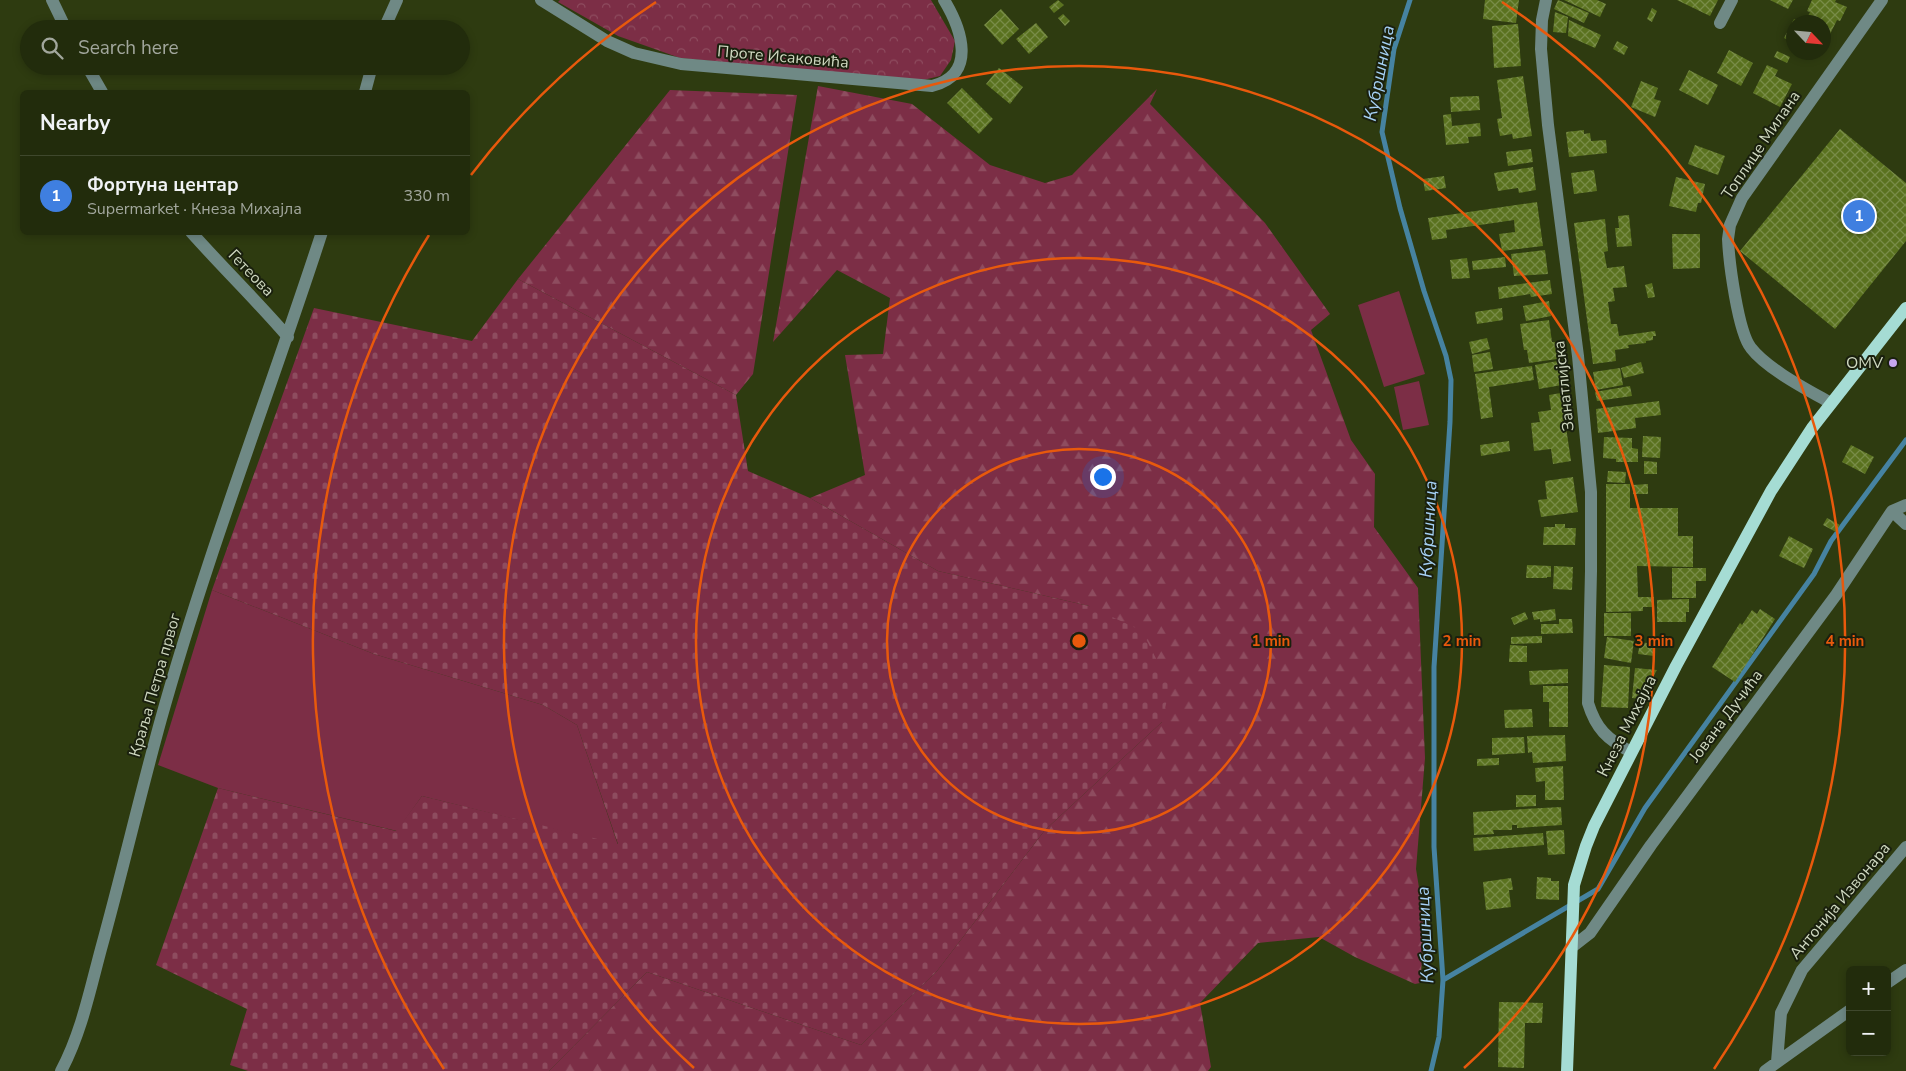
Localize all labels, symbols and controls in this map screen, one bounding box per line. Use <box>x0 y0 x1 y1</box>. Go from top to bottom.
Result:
north arrow <box>1786 15 1831 60</box>
search box <box>20 20 470 75</box>
water label: Кубршница <box>1358 23 1400 123</box>
icon: search <box>38 34 66 62</box>
text: Search here <box>78 35 179 61</box>
street label: Проте Исаковића <box>716 40 850 74</box>
street label: Топлице Милана <box>1716 86 1806 204</box>
text: Nearby <box>40 109 110 137</box>
text: Фортуна центар <box>87 172 239 198</box>
text: 1 <box>51 185 61 207</box>
text: 330 m <box>403 185 450 207</box>
pin: 1 <box>1843 197 1875 235</box>
text: Supermarket · Кнеза Михајла <box>87 198 302 220</box>
street label: Гетеова <box>223 245 279 301</box>
street label: Занатлијска <box>1548 340 1580 432</box>
place label: OMV <box>1846 352 1884 374</box>
marker: OMV <box>1887 357 1899 369</box>
your location <box>1090 464 1116 490</box>
water label: Кубршница <box>1413 480 1443 578</box>
street label: Краља Петра првог <box>124 610 186 760</box>
text: 1 min <box>1252 631 1290 651</box>
text: 2 min <box>1443 631 1481 651</box>
text: 3 min <box>1635 631 1673 651</box>
text: 4 min <box>1826 631 1864 651</box>
centre of rings <box>1070 632 1088 650</box>
street label: Јована Дучића <box>1683 665 1768 767</box>
street label: Кнеза Михајла <box>1592 672 1662 780</box>
street label: Антонија Извонара <box>1785 838 1895 964</box>
water label: Кубршница <box>1410 886 1440 984</box>
map controls <box>1846 966 1891 1056</box>
button: + <box>1846 966 1891 1011</box>
button: − <box>1846 1011 1891 1056</box>

